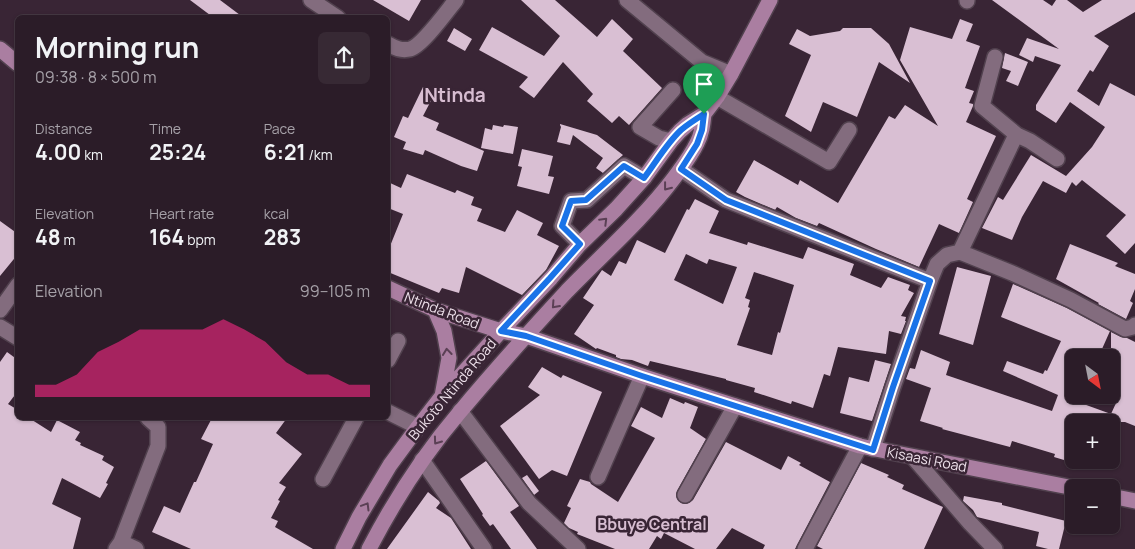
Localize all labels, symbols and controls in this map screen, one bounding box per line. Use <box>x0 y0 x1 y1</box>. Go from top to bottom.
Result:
text: Morning run <box>35 28 199 66</box>
button: share <box>318 32 370 84</box>
pin <box>683 63 725 114</box>
text: 09:38 · 8 × 500 m <box>35 66 157 88</box>
icon: arrive <box>690 70 718 98</box>
district label: Ntinda <box>424 82 486 108</box>
text: Distance <box>35 119 92 138</box>
text: Time <box>149 119 181 138</box>
text: Pace <box>264 119 295 138</box>
text: 4.00 <box>35 138 81 166</box>
text: 25:24 <box>149 138 206 166</box>
text: 6:21 <box>264 138 306 166</box>
text: km <box>81 145 103 164</box>
text: /km <box>306 145 333 164</box>
one-way arrow <box>664 181 672 190</box>
text: Elevation <box>35 204 94 223</box>
text: Heart rate <box>149 204 214 223</box>
text: kcal <box>264 204 289 223</box>
one-way arrow <box>598 218 607 227</box>
text: 48 <box>35 223 61 251</box>
text: 164 <box>149 223 184 251</box>
text: 283 <box>264 223 301 251</box>
text: m <box>61 230 75 249</box>
text: bpm <box>184 230 216 249</box>
text: Elevation <box>35 280 103 302</box>
text: 99–105 m <box>300 280 370 302</box>
street label: Ntinda Road <box>402 287 482 333</box>
one-way arrow <box>552 299 561 308</box>
street label: Bukoto Ntinda Road <box>404 334 500 444</box>
one-way arrow <box>442 348 453 356</box>
north arrow <box>1065 349 1120 404</box>
map controls <box>1065 349 1120 534</box>
button: + <box>1065 414 1120 469</box>
one-way arrow <box>433 435 443 444</box>
street label: Kisaasi Road <box>885 442 969 476</box>
button: − <box>1065 479 1120 534</box>
one-way arrow <box>359 502 369 511</box>
district label: Bbuye Central <box>597 513 707 535</box>

